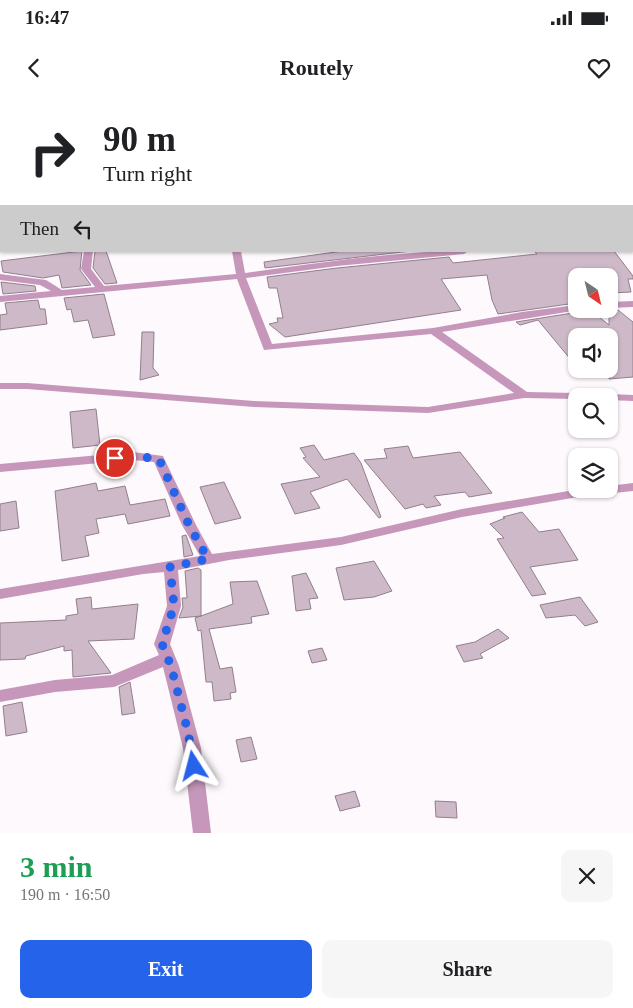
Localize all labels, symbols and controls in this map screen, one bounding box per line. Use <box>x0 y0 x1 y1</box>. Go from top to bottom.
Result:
text: 16:47 <box>25 7 69 28</box>
icon: back <box>20 54 48 82</box>
icon: heart <box>585 54 613 82</box>
text: Routely <box>280 55 353 80</box>
icon: right <box>20 120 85 185</box>
text: 90 m <box>103 120 176 159</box>
text: Turn right <box>103 161 192 186</box>
icon: left <box>69 215 97 243</box>
text: Then <box>20 218 59 239</box>
north arrow <box>568 268 618 318</box>
map controls <box>568 268 618 498</box>
button: sound <box>568 328 618 378</box>
button: search <box>568 388 618 438</box>
pin <box>94 437 136 479</box>
icon: arrive <box>101 444 129 472</box>
button: layers <box>568 448 618 498</box>
position arrow <box>167 739 219 791</box>
text: 3 min <box>20 850 93 883</box>
button: close <box>561 850 613 902</box>
text: 190 m · 16:50 <box>20 886 110 903</box>
button: Exit <box>20 940 312 998</box>
button: Share <box>322 940 613 998</box>

